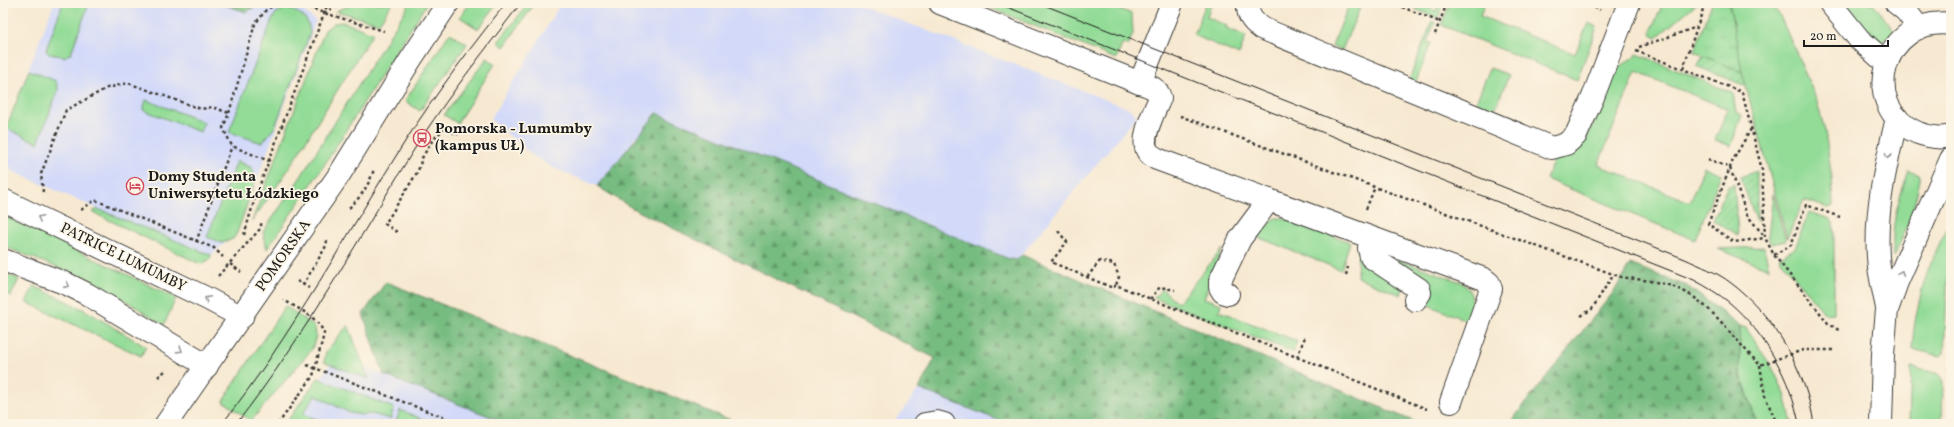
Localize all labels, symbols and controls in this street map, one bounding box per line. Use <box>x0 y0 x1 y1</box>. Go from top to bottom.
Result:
scale bar <box>1804 22 1888 48</box>
text: 20 m <box>1810 29 1837 45</box>
place label: Pomorska - Lumumby (kampus UŁ) <box>435 119 592 157</box>
bus stop icon: Pomorska - Lumumby (kampus UŁ) <box>412 128 432 148</box>
one-way arrow <box>1884 153 1892 159</box>
place label: Domy Studenta Uniwersytetu Łódzkiego <box>148 167 319 205</box>
hotel icon: Domy Studenta Uniwersytetu Łódzkiego <box>125 176 145 196</box>
one-way arrow <box>37 215 44 223</box>
street label: POMORSKA <box>251 215 317 296</box>
street label: PATRICE LUMUMBY <box>56 218 190 298</box>
one-way arrow <box>1896 270 1904 277</box>
one-way arrow <box>63 280 71 288</box>
one-way arrow <box>204 296 212 303</box>
one-way arrow <box>176 345 183 352</box>

